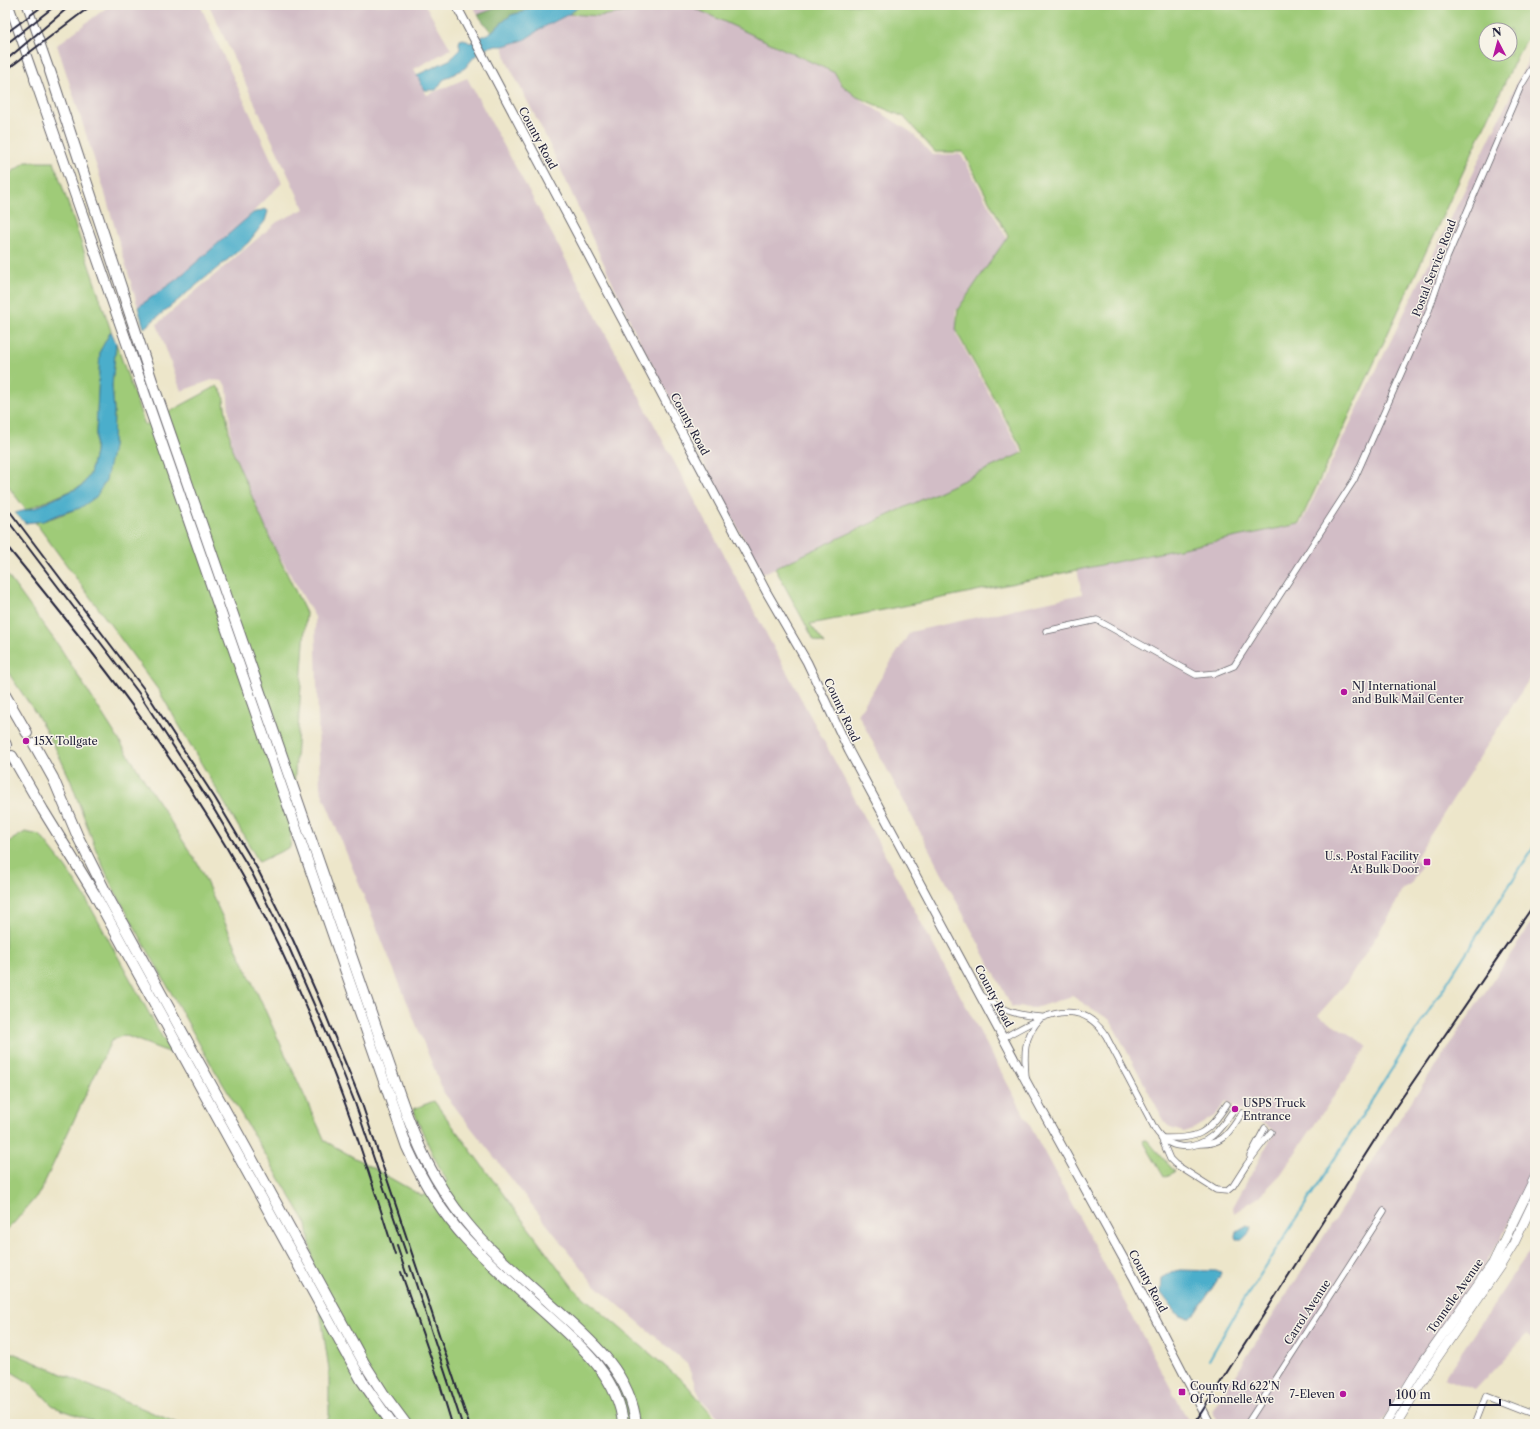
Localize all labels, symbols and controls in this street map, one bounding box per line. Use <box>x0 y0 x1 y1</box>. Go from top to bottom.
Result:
north arrow <box>1478 22 1518 62</box>
text: N <box>1491 25 1503 40</box>
street label: County Road <box>516 104 560 172</box>
street label: Postal Service Road <box>1409 217 1459 319</box>
street label: County Road <box>668 390 712 458</box>
street label: County Road <box>821 676 863 744</box>
place label: NJ International and Bulk Mail Center <box>1352 679 1464 706</box>
marker: NJ International and Bulk Mail Center <box>1339 687 1349 697</box>
place label: 15X Tollgate <box>34 734 98 748</box>
marker: 15X Tollgate <box>21 736 31 746</box>
place label: U.s. Postal Facility At Bulk Door <box>1325 849 1420 876</box>
marker: U.s. Postal Facility At Bulk Door <box>1422 857 1432 867</box>
street label: County Road <box>972 962 1016 1030</box>
place label: USPS Truck Entrance <box>1243 1096 1306 1123</box>
marker: USPS Truck Entrance <box>1230 1104 1240 1114</box>
street label: County Road <box>1126 1247 1170 1315</box>
street label: Tonnelle Avenue <box>1424 1256 1486 1336</box>
street label: Carrol Avenue <box>1281 1277 1333 1347</box>
place label: County Rd 622'N Of Tonnelle Ave <box>1190 1379 1280 1406</box>
scale bar <box>1390 1381 1500 1407</box>
marker: County Rd 622'N Of Tonnelle Ave <box>1177 1387 1187 1397</box>
place label: 7-Eleven <box>1289 1387 1335 1401</box>
text: 100 m <box>1396 1387 1431 1402</box>
marker: 7-Eleven <box>1338 1389 1348 1399</box>

